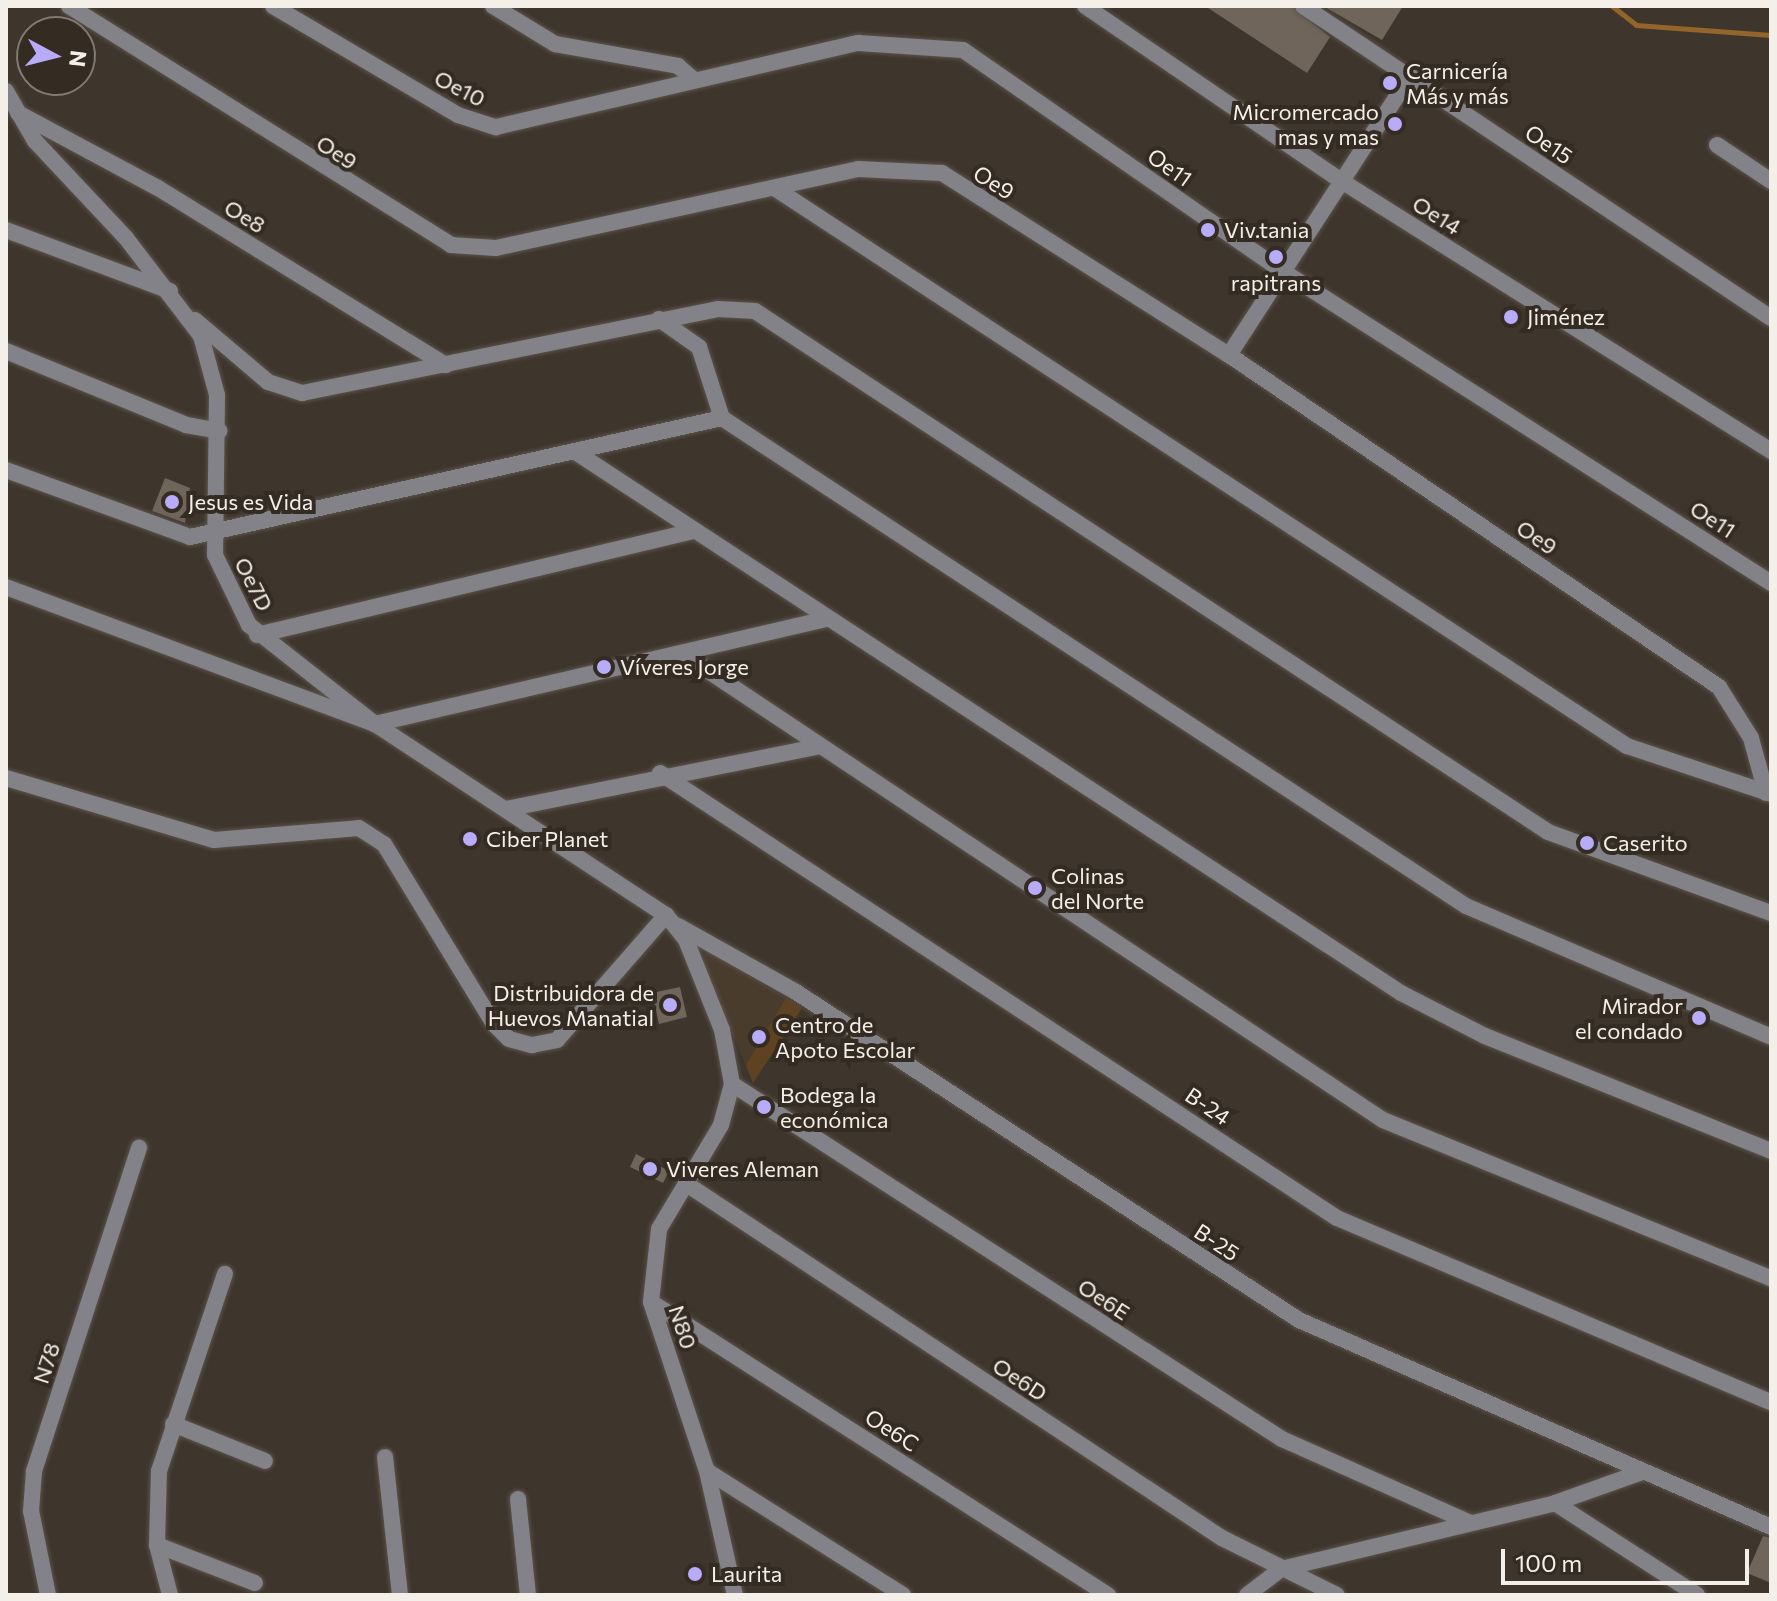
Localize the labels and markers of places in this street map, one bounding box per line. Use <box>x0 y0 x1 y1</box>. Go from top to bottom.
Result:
place label: Carnicería Más y más <box>1406 57 1509 108</box>
marker: Carnicería Más y más <box>1381 74 1399 92</box>
place label: Micromercado mas y mas <box>1232 98 1379 150</box>
marker: Micromercado mas y mas <box>1386 115 1404 133</box>
place label: Viv.tania <box>1224 217 1309 243</box>
marker: Viv.tania <box>1199 221 1217 239</box>
marker: rapitrans <box>1267 248 1285 266</box>
place label: rapitrans <box>1231 270 1321 296</box>
place label: Jiménez <box>1527 304 1605 330</box>
marker: Jiménez <box>1502 308 1520 326</box>
place label: Jesus es Vida <box>188 489 313 515</box>
marker: Jesus es Vida <box>163 493 181 511</box>
place label: Víveres Jorge <box>620 654 749 680</box>
marker: Víveres Jorge <box>595 658 613 676</box>
place label: Ciber Planet <box>486 826 608 852</box>
marker: Ciber Planet <box>461 830 479 848</box>
place label: Caserito <box>1603 830 1688 856</box>
marker: Caserito <box>1578 834 1596 852</box>
place label: Colinas del Norte <box>1051 862 1144 914</box>
marker: Colinas del Norte <box>1026 879 1044 897</box>
place label: Distribuidora de Huevos Manatial <box>488 979 654 1030</box>
place label: Mirador el condado <box>1575 992 1683 1044</box>
marker: Distribuidora de Huevos Manatial <box>661 996 679 1014</box>
marker: Mirador el condado <box>1690 1009 1708 1027</box>
place label: Centro de Apoto Escolar <box>775 1011 915 1062</box>
marker: Centro de Apoto Escolar <box>750 1028 768 1046</box>
place label: Bodega la económica <box>780 1081 889 1132</box>
marker: Bodega la económica <box>755 1098 773 1116</box>
place label: Viveres Aleman <box>666 1156 819 1182</box>
marker: Viveres Aleman <box>641 1160 659 1178</box>
place label: Laurita <box>711 1561 782 1587</box>
marker: Laurita <box>686 1565 704 1583</box>

